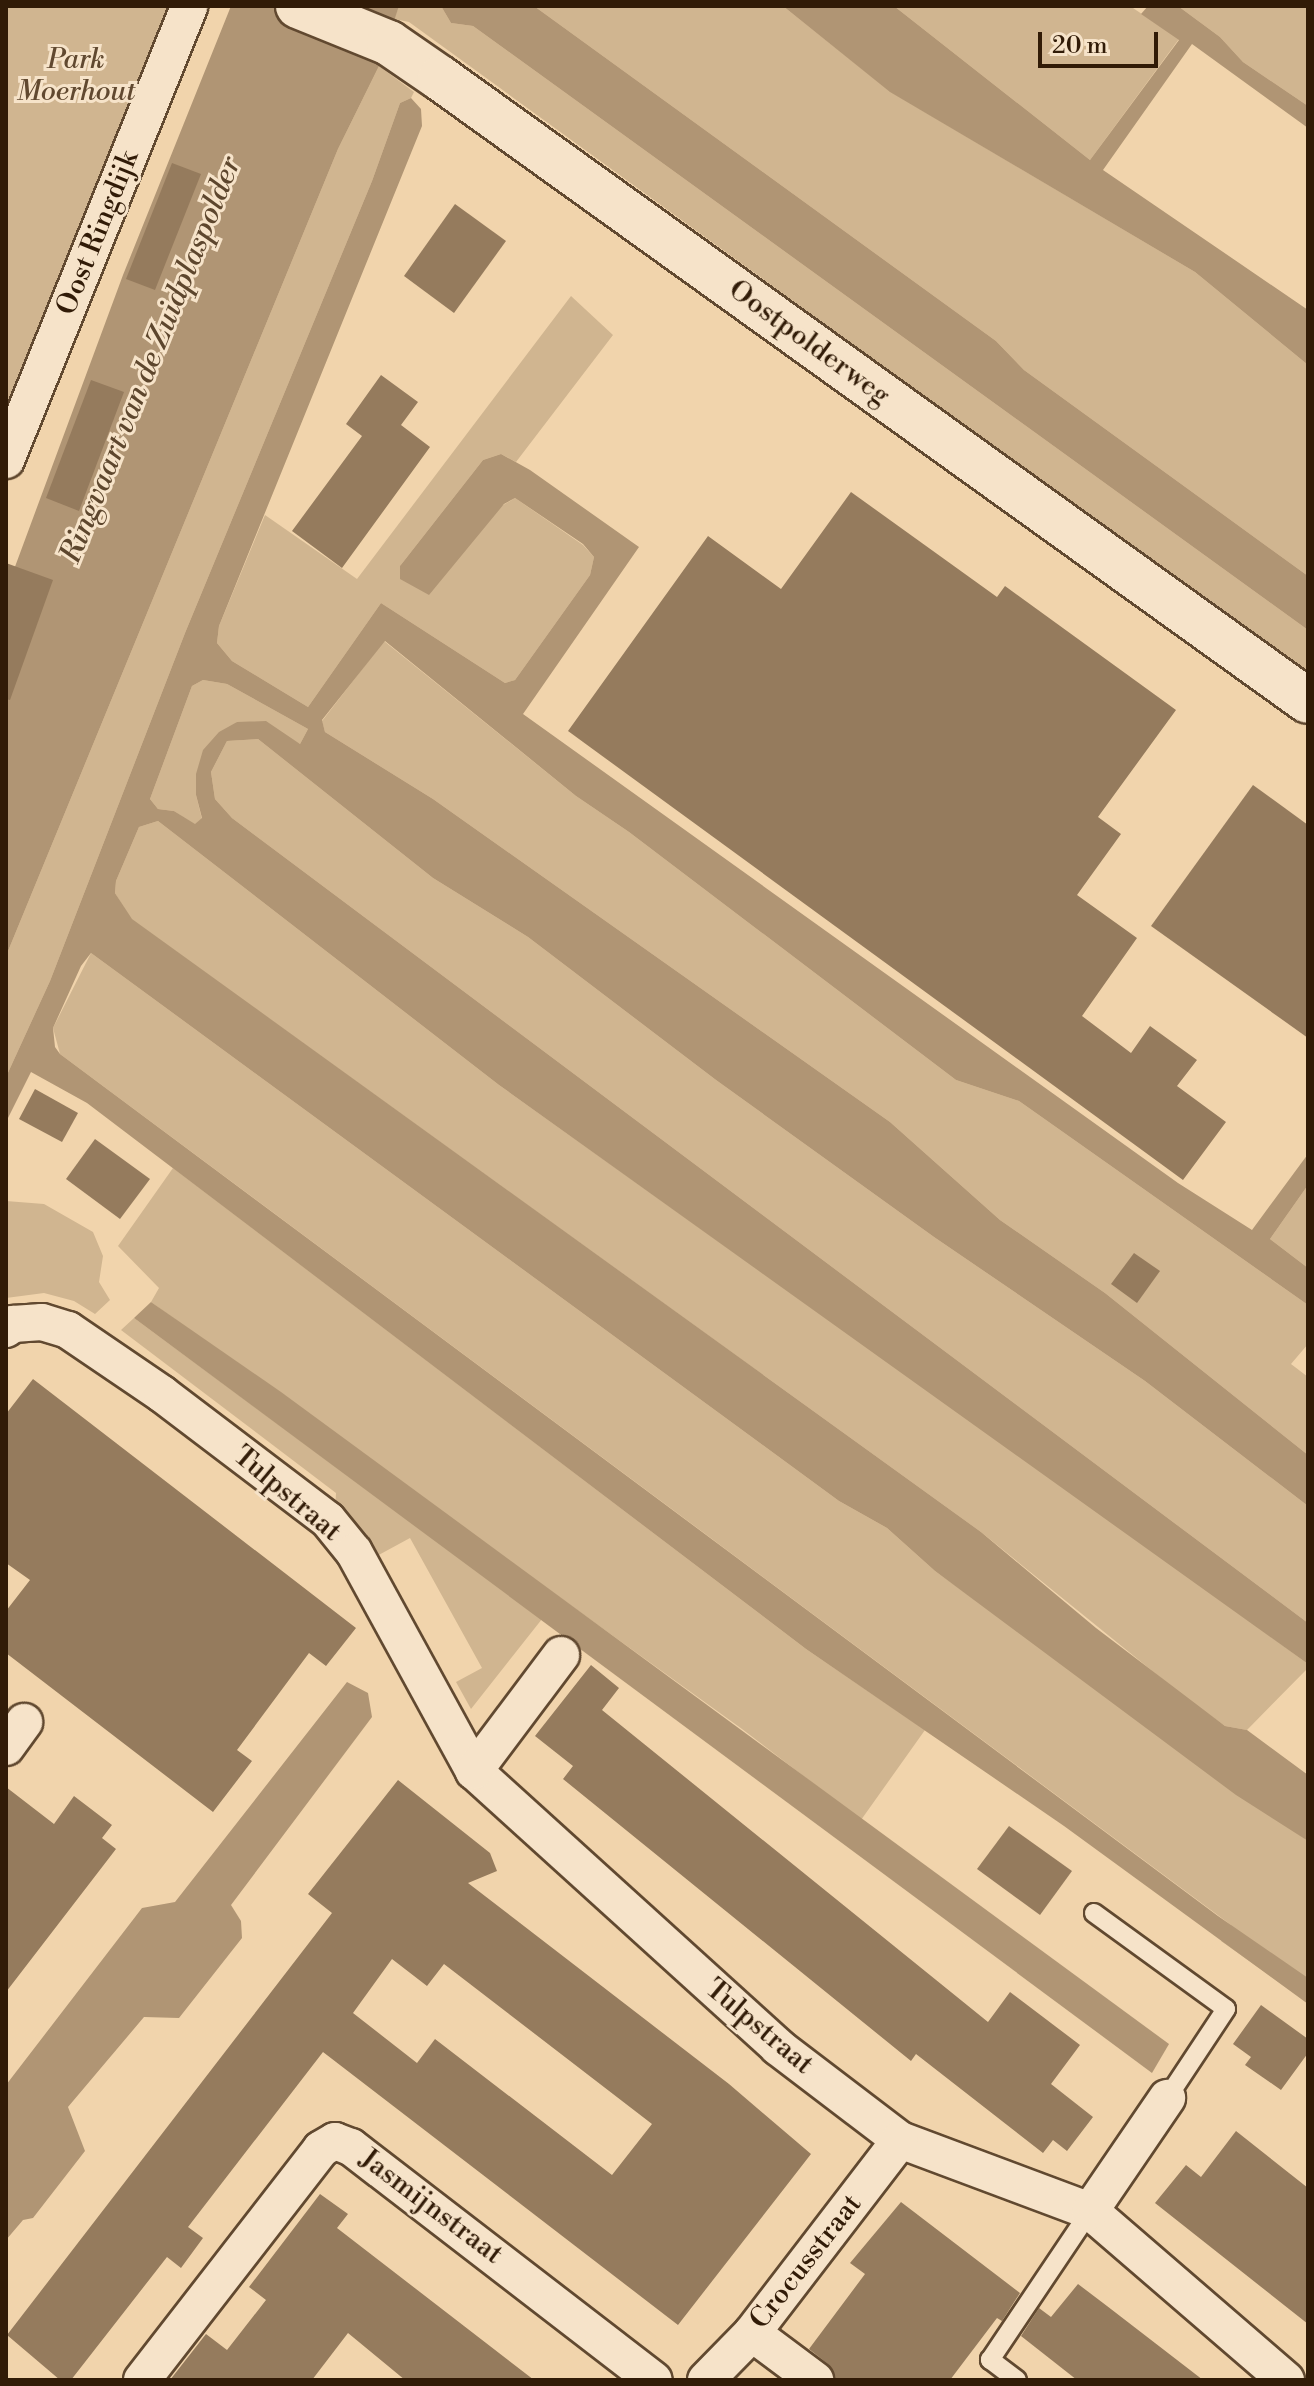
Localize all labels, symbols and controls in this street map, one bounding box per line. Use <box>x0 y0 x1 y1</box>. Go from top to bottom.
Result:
scale bar <box>1042 16 1162 66</box>
text: 20 m <box>1052 31 1108 61</box>
park label: Park Moerhout <box>16 43 136 109</box>
street label: Oost Ringdijk <box>50 146 146 320</box>
water label: Ringvaart van de Zuidplaspolder <box>53 152 249 568</box>
street label: Oostpolderweg <box>722 273 896 413</box>
street label: Tulpstraat <box>226 1439 348 1549</box>
street label: Tulpstraat <box>698 1972 820 2082</box>
street label: Jasmijnstraat <box>353 2142 509 2272</box>
street label: Crocusstraat <box>743 2188 869 2336</box>

